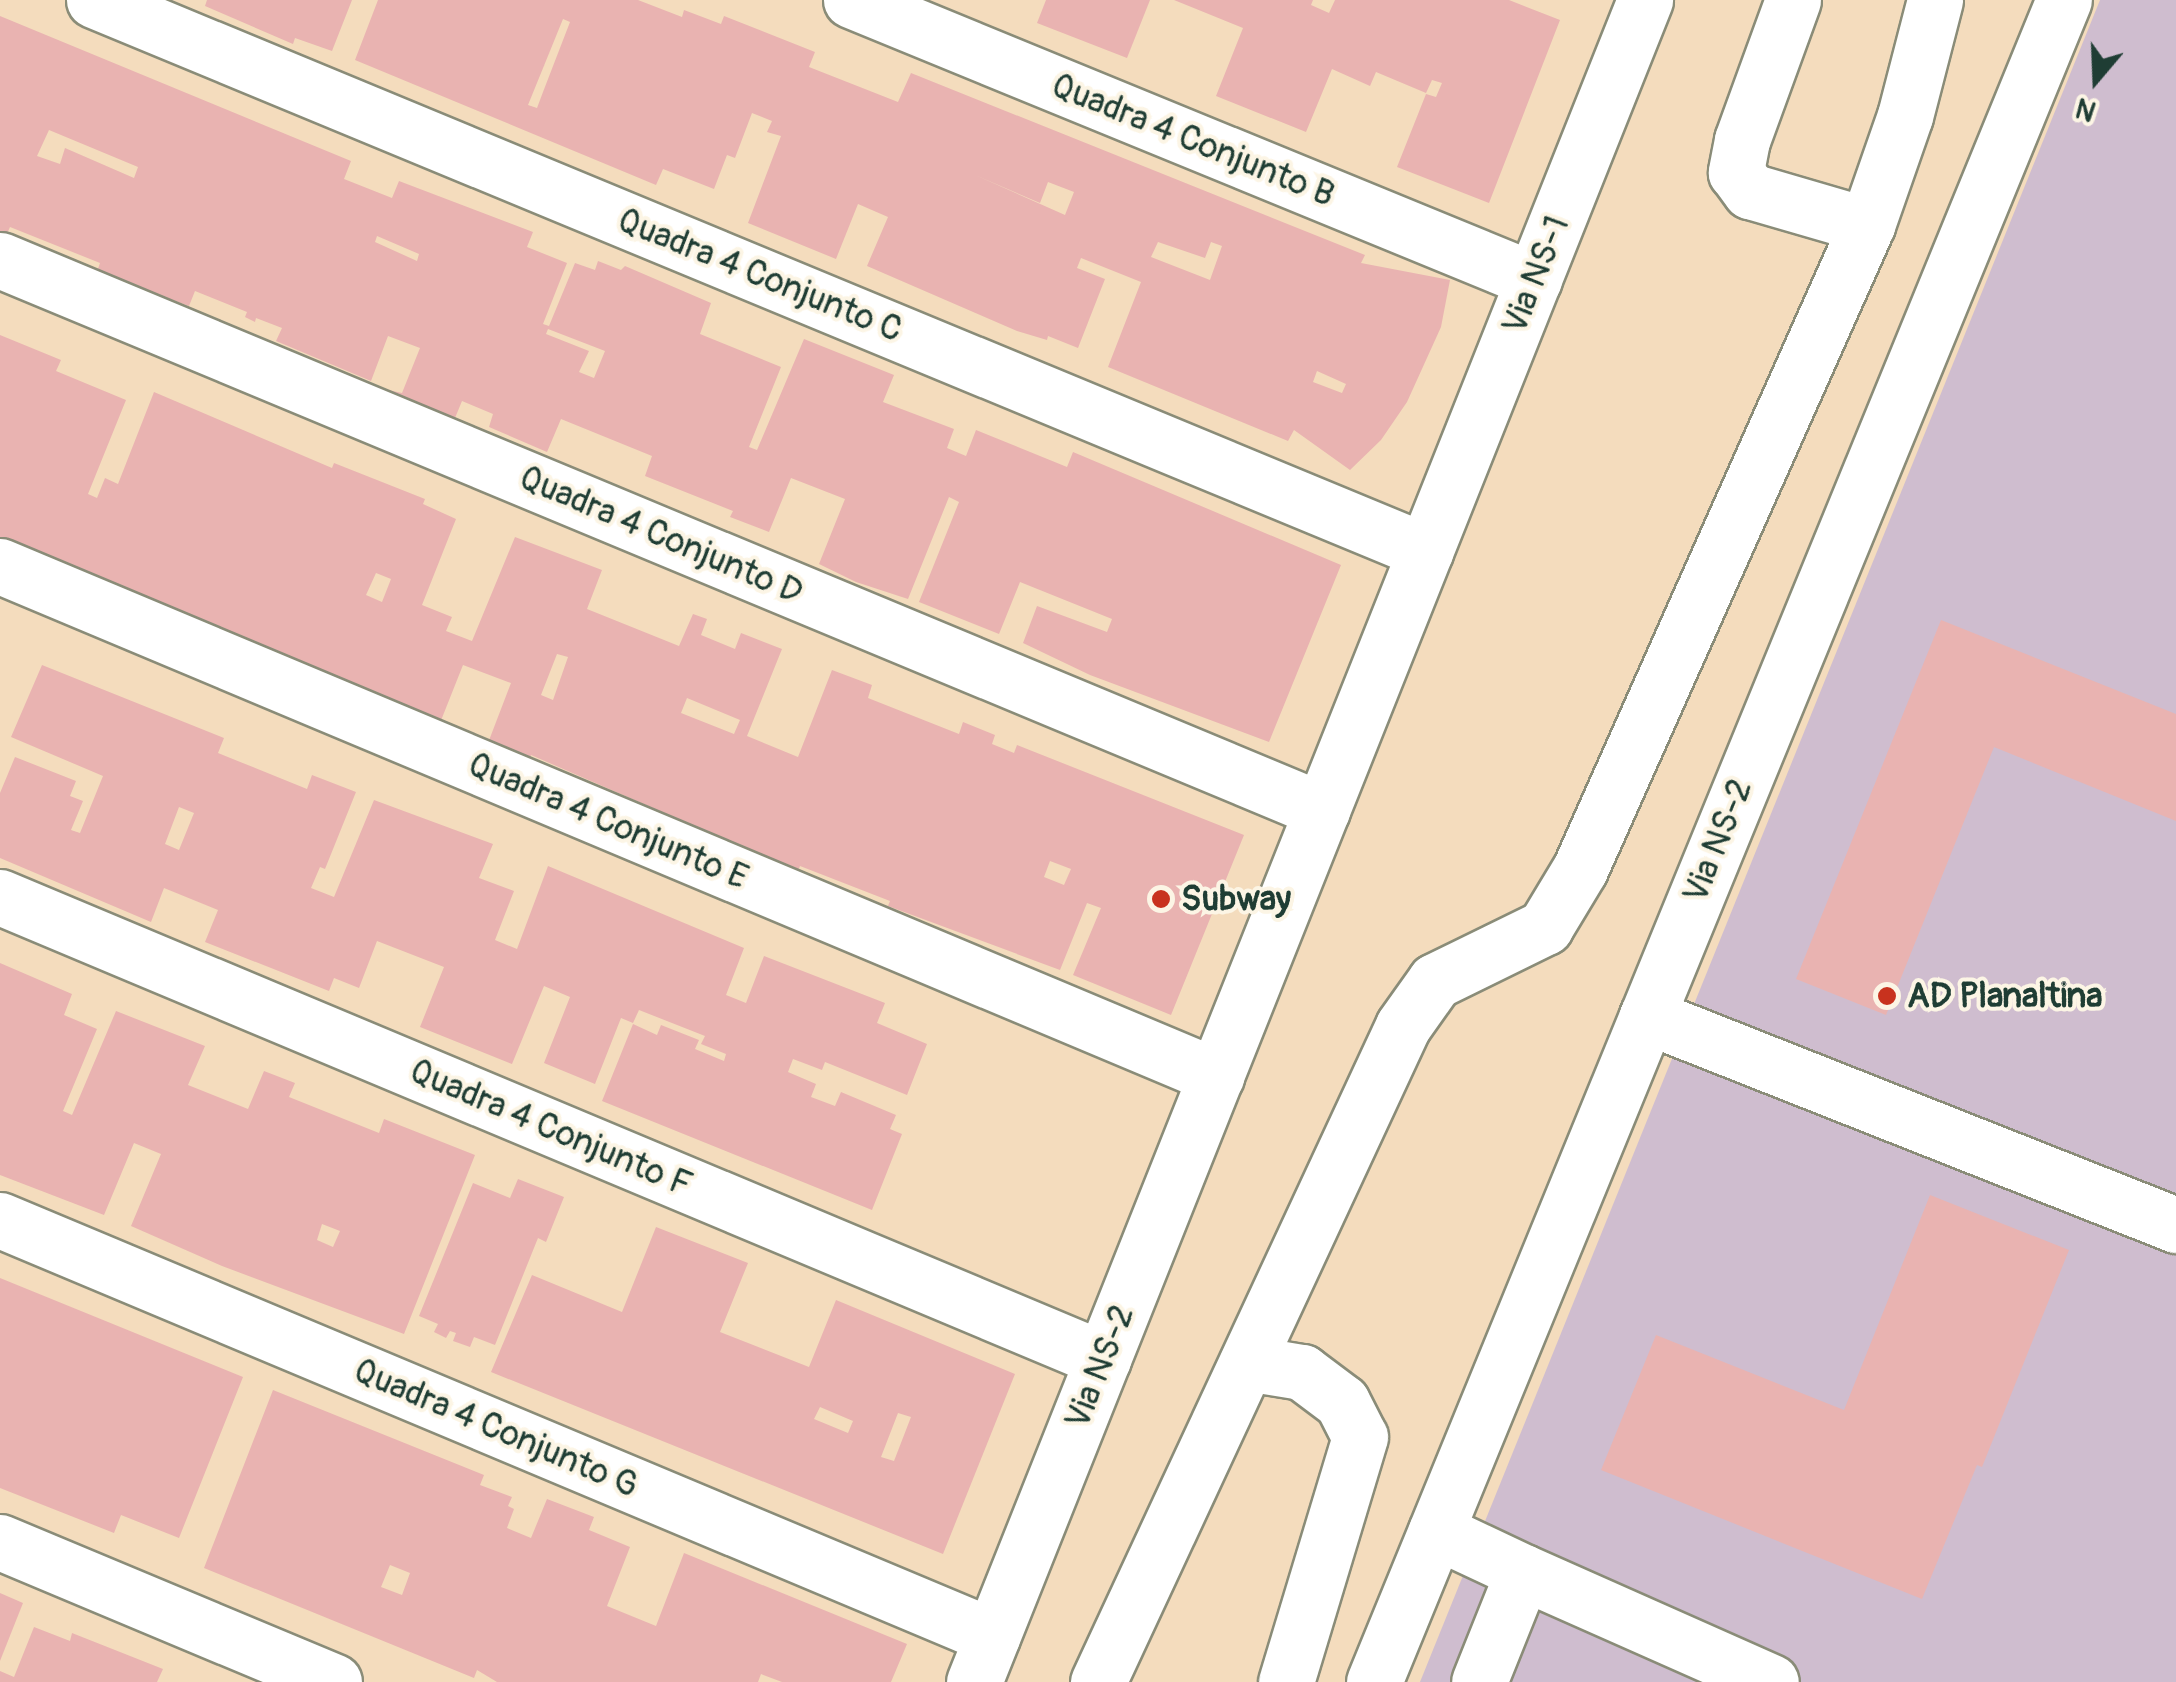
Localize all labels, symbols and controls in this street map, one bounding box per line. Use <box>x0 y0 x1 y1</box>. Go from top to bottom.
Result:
north arrow <box>2046 30 2146 130</box>
street label: Quadra 4 Conjunto B <box>1045 64 1341 216</box>
text: N <box>2071 89 2101 128</box>
street label: Quadra 4 Conjunto C <box>612 199 908 351</box>
street label: Via NS-1 <box>1493 210 1579 340</box>
street label: Quadra 4 Conjunto D <box>513 456 809 614</box>
street label: Quadra 4 Conjunto E <box>462 743 754 899</box>
street label: Via NS-2 <box>1674 773 1762 909</box>
place label: Subway <box>1181 878 1291 920</box>
marker: Subway <box>1150 888 1172 910</box>
place label: AD Planaltina <box>1907 975 2103 1017</box>
marker: AD Planaltina <box>1876 985 1898 1007</box>
street label: Quadra 4 Conjunto F <box>404 1050 698 1206</box>
street label: Via NS-2 <box>1056 1299 1144 1435</box>
street label: Quadra 4 Conjunto G <box>348 1349 644 1507</box>

